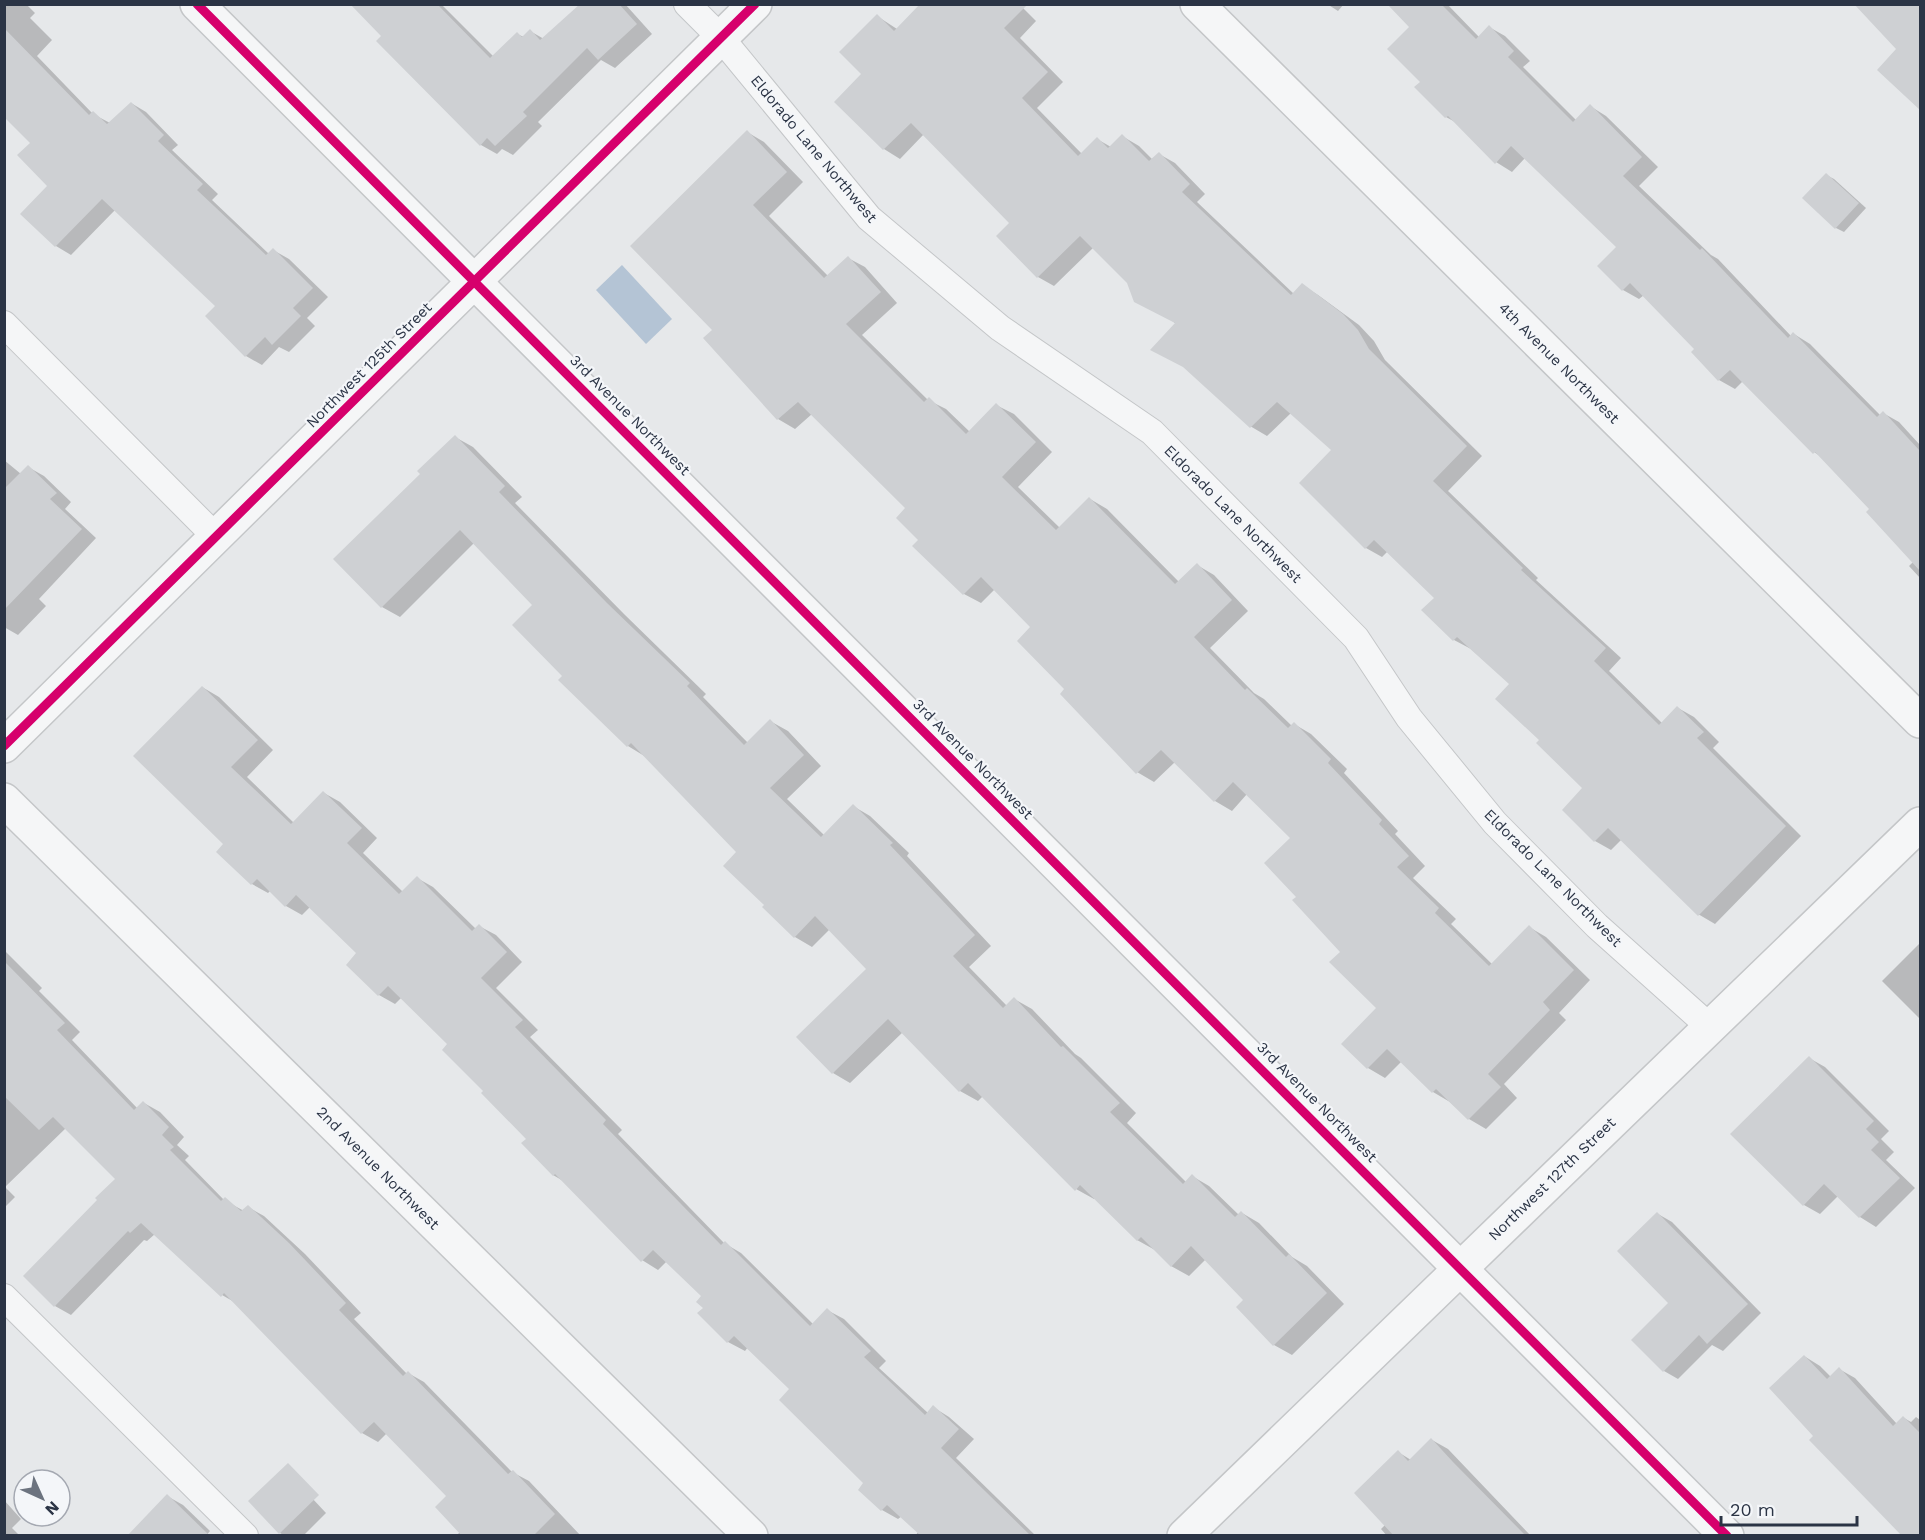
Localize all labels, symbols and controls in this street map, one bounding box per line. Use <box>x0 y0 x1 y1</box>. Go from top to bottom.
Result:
street label: Eldorado Lane Northwest <box>747 72 881 227</box>
street label: Northwest 125th Street <box>302 298 436 432</box>
street label: 4th Avenue Northwest <box>1495 299 1624 428</box>
street label: 3rd Avenue Northwest <box>566 351 694 479</box>
street label: Eldorado Lane Northwest <box>1160 441 1306 587</box>
street label: 3rd Avenue Northwest <box>909 695 1037 823</box>
street label: Eldorado Lane Northwest <box>1480 805 1626 951</box>
street label: 3rd Avenue Northwest <box>1253 1038 1381 1166</box>
street label: 2nd Avenue Northwest <box>313 1103 444 1234</box>
street label: Northwest 127th Street <box>1485 1113 1620 1244</box>
north arrow <box>12 1468 72 1528</box>
scale bar <box>1721 1489 1858 1527</box>
text: N <box>41 1497 63 1519</box>
text: 20 m <box>1730 1499 1775 1520</box>

